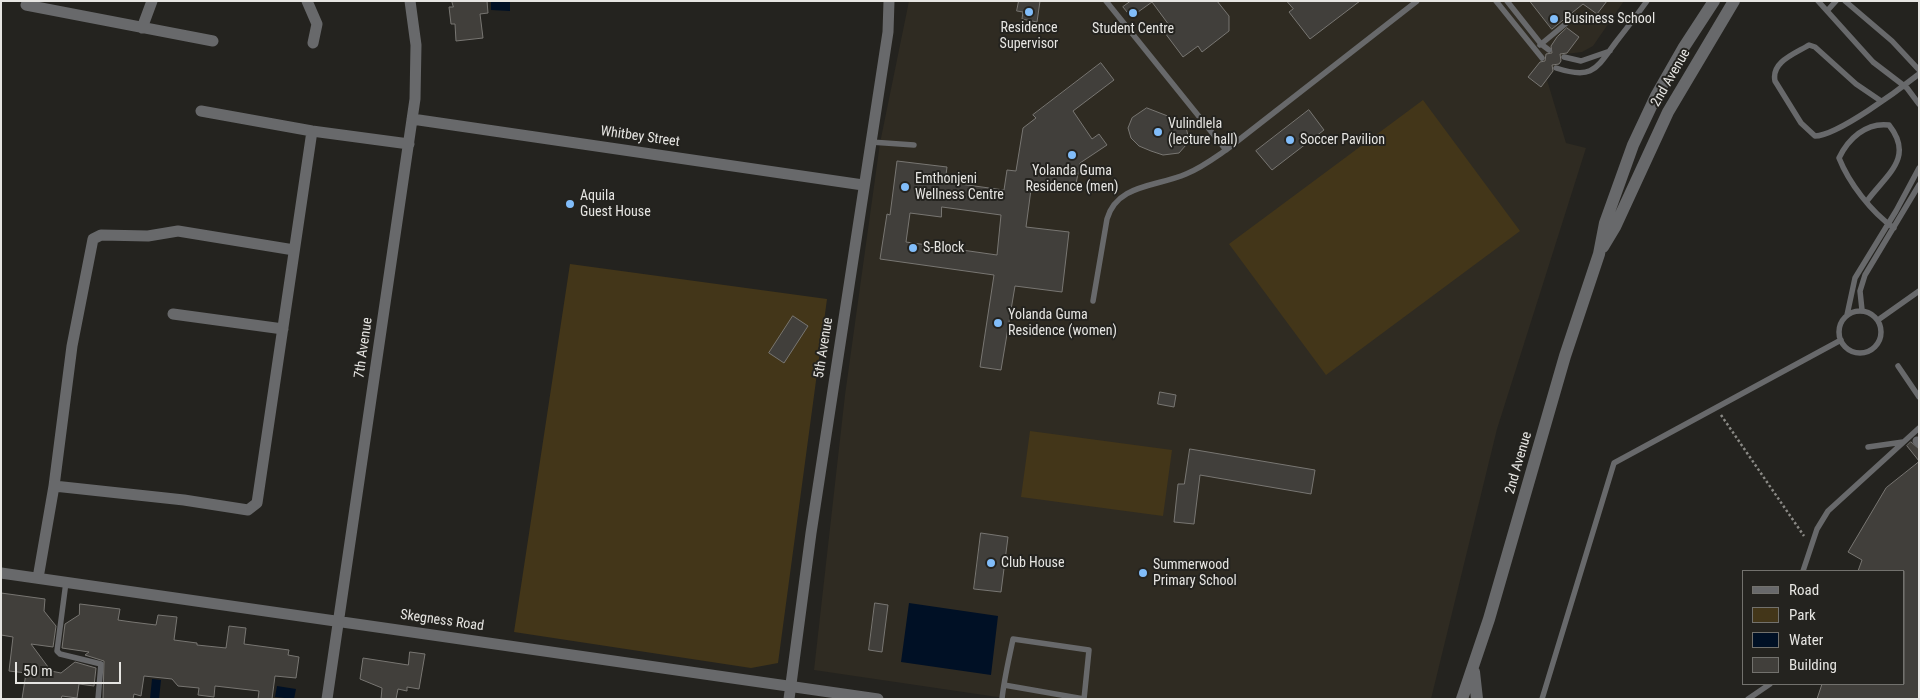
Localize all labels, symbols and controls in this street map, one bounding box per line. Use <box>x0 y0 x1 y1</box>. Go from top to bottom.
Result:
marker: Residence Supervisor <box>1023 6 1035 18</box>
marker: Student Centre <box>1127 7 1139 19</box>
place label: Business School <box>1564 11 1655 27</box>
marker: Business School <box>1548 13 1560 25</box>
place label: Residence Supervisor <box>1000 20 1058 52</box>
place label: Student Centre <box>1092 21 1174 37</box>
street label: 2nd Avenue <box>1648 46 1694 110</box>
place label: Vulindlela (lecture hall) <box>1168 116 1238 148</box>
street label: Whitbey Street <box>599 123 681 151</box>
marker: Vulindlela (lecture hall) <box>1152 126 1164 138</box>
place label: Soccer Pavilion <box>1300 132 1385 148</box>
marker: Soccer Pavilion <box>1284 134 1296 146</box>
marker: Yolanda Guma Residence (men) <box>1066 149 1078 161</box>
place label: Yolanda Guma Residence (men) <box>1026 163 1118 196</box>
place label: Emthonjeni Wellness Centre <box>915 171 1004 203</box>
marker: Emthonjeni Wellness Centre <box>899 181 911 193</box>
place label: Aquila Guest House <box>580 188 651 220</box>
marker: Aquila Guest House <box>564 198 576 210</box>
place label: S-Block <box>923 240 964 256</box>
marker: S-Block <box>907 242 919 254</box>
place label: Yolanda Guma Residence (women) <box>1008 307 1117 340</box>
street label: 7th Avenue <box>351 316 377 380</box>
street label: 5th Avenue <box>811 316 837 380</box>
marker: Yolanda Guma Residence (women) <box>992 317 1004 329</box>
street label: 2nd Avenue <box>1502 430 1536 496</box>
place label: Club House <box>1001 555 1064 571</box>
marker: Club House <box>985 557 997 569</box>
place label: Summerwood Primary School <box>1153 557 1237 590</box>
marker: Summerwood Primary School <box>1137 567 1149 579</box>
legend <box>1742 570 1905 685</box>
text: Road <box>1789 581 1819 599</box>
text: Park <box>1789 606 1816 624</box>
street label: Skegness Road <box>399 607 485 635</box>
text: Water <box>1789 631 1823 649</box>
scale bar <box>18 652 124 684</box>
text: Building <box>1789 656 1837 674</box>
text: 50 m <box>23 662 53 680</box>

